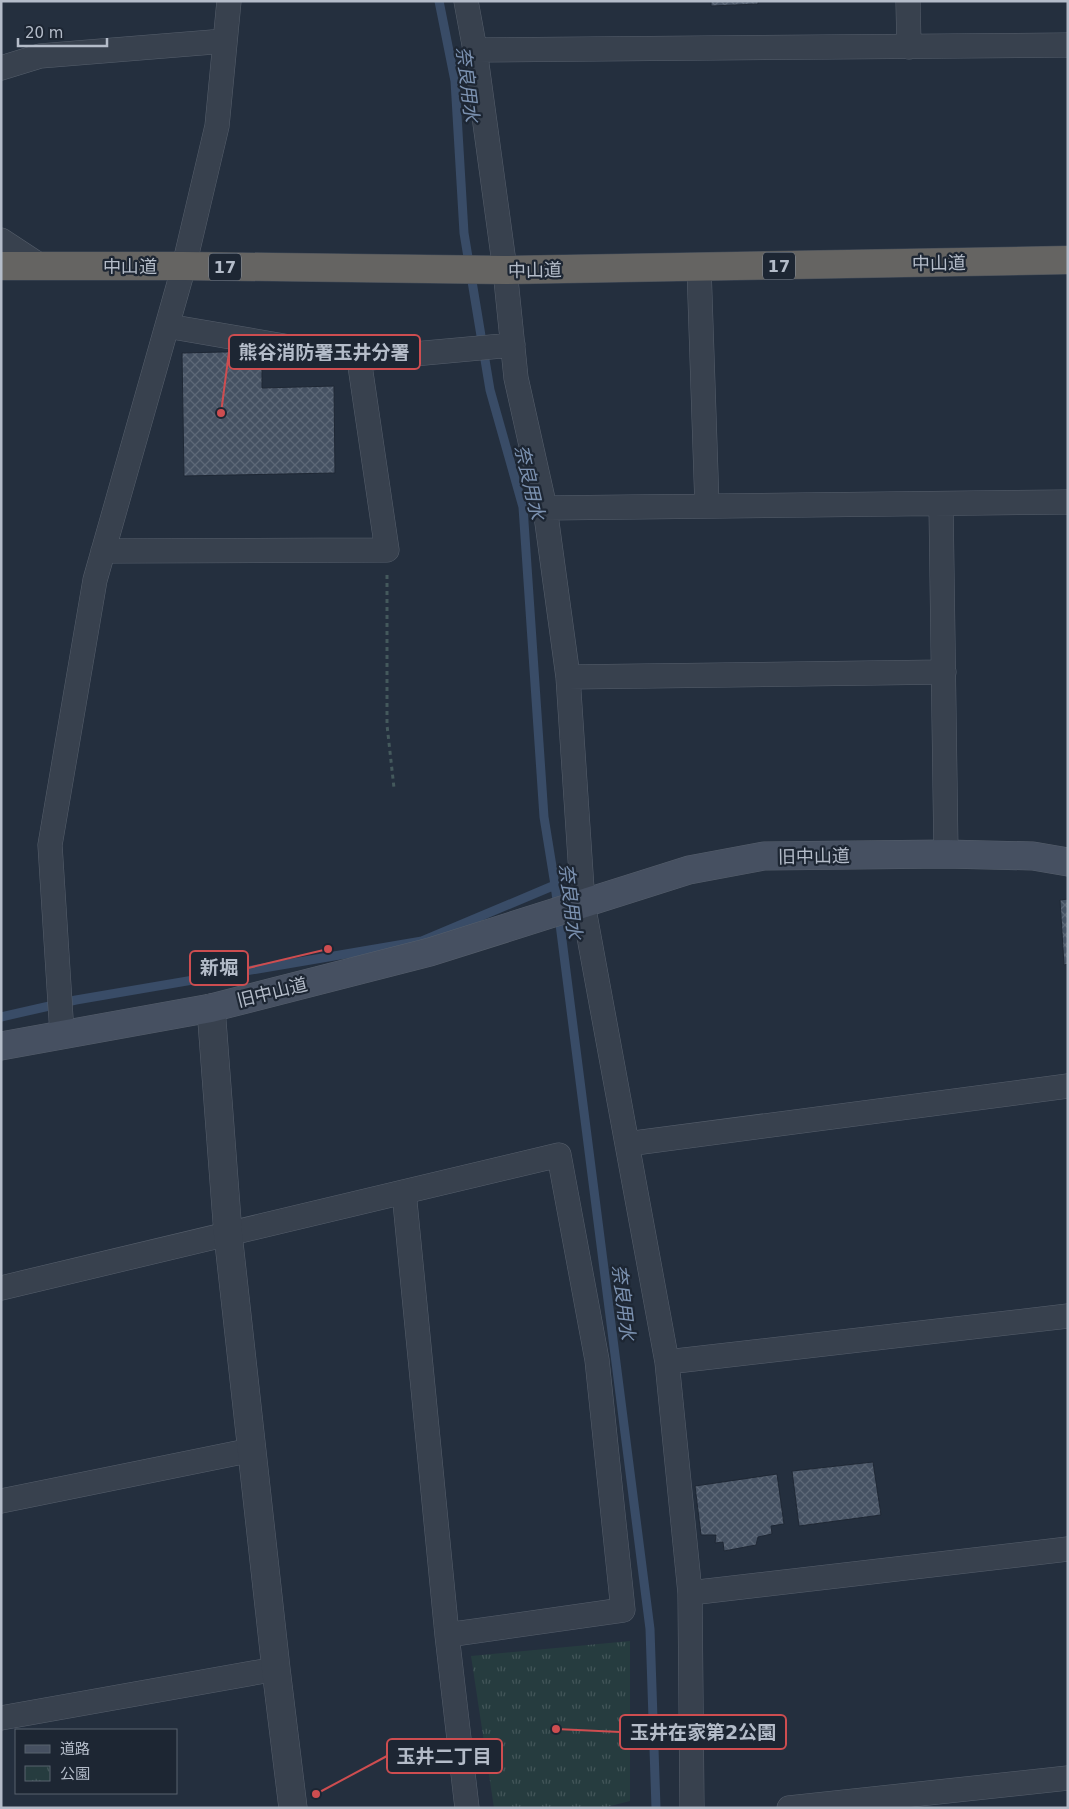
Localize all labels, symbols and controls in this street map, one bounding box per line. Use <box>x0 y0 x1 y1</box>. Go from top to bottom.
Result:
scale bar <box>18 15 106 47</box>
text: 20 m <box>25 24 63 42</box>
water label: 奈良用水 <box>452 45 484 125</box>
road number: 17 <box>763 252 795 280</box>
street label: 中山道 <box>912 252 966 274</box>
road number: 17 <box>209 253 241 280</box>
street label: 中山道 <box>103 256 157 277</box>
street label: 中山道 <box>508 259 562 281</box>
callout: 熊谷消防署玉井分署 <box>229 335 420 369</box>
text: 熊谷消防署玉井分署 <box>238 341 410 363</box>
water label: 奈良用水 <box>511 442 550 523</box>
street label: 旧中山道 <box>778 845 850 867</box>
water label: 奈良用水 <box>555 862 587 942</box>
callout: 新堀 <box>190 951 248 985</box>
text: 新堀 <box>200 956 238 978</box>
street label: 旧中山道 <box>235 973 309 1011</box>
water label: 奈良用水 <box>608 1263 640 1343</box>
callout: 玉井在家第2公園 <box>620 1715 786 1749</box>
text: 玉井在家第2公園 <box>630 1721 776 1743</box>
legend <box>15 1729 178 1794</box>
callout: 玉井二丁目 <box>387 1739 502 1773</box>
text: 道路 <box>60 1740 90 1758</box>
text: 玉井二丁目 <box>396 1745 492 1767</box>
text: 公園 <box>60 1765 90 1783</box>

